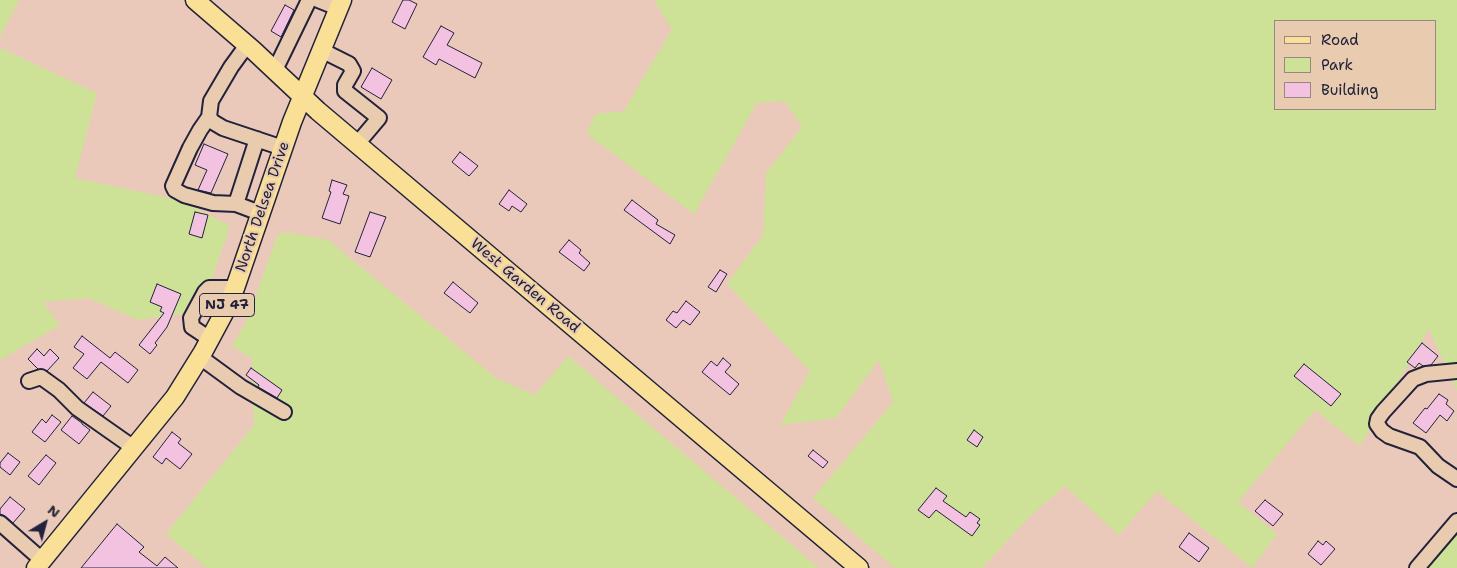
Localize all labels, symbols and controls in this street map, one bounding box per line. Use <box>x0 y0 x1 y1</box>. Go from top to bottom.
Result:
legend <box>1274 20 1437 110</box>
text: Road <box>1321 30 1359 50</box>
text: Park <box>1321 55 1353 75</box>
text: Building <box>1321 80 1378 100</box>
street label: North Delsea Drive <box>232 139 294 275</box>
street label: West Garden Road <box>467 235 583 337</box>
road number: NJ 47 <box>200 294 254 316</box>
north arrow <box>20 498 70 548</box>
text: N <box>44 500 64 522</box>

